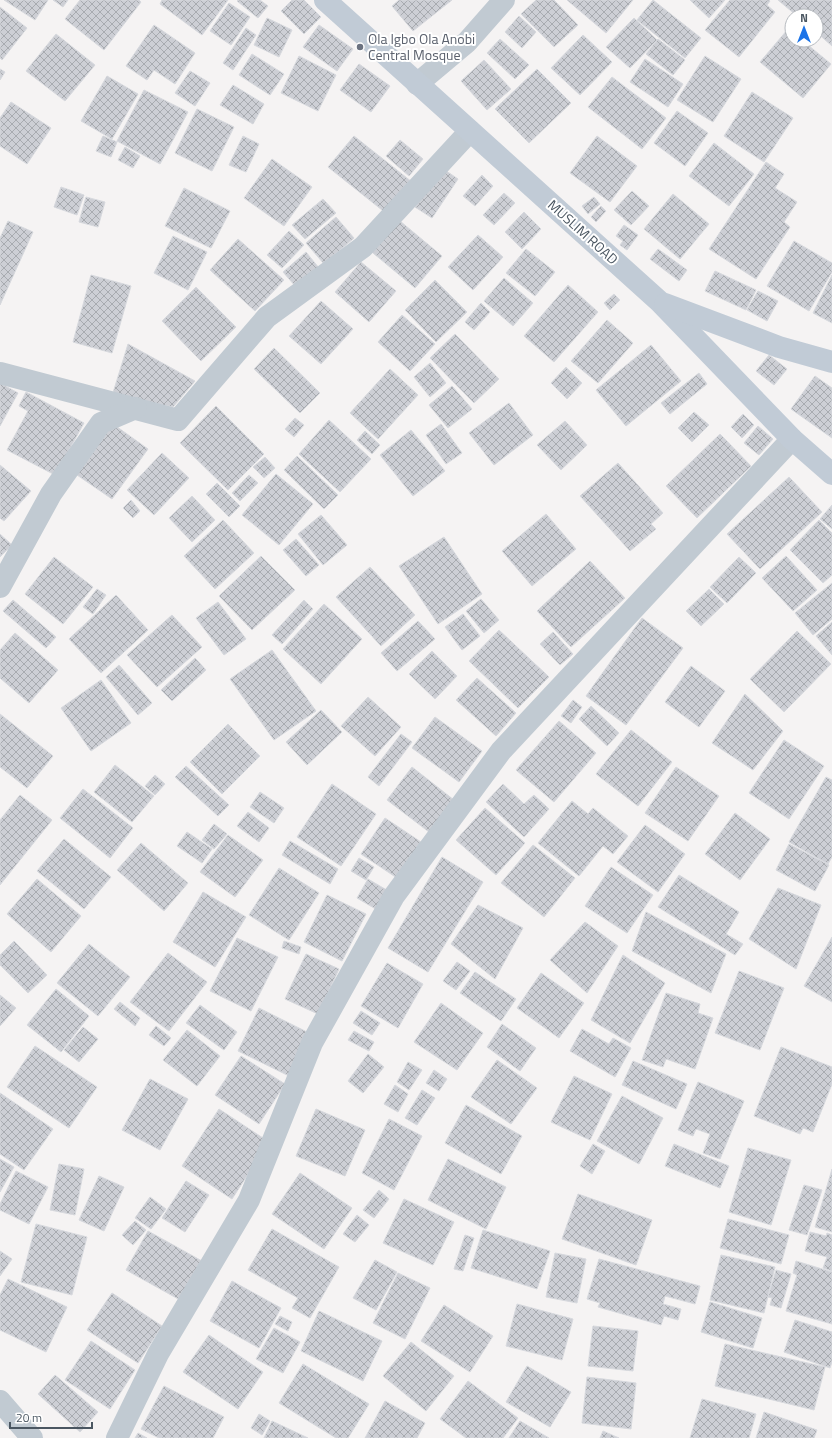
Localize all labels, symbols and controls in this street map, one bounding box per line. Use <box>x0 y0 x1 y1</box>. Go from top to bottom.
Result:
north arrow <box>784 8 824 48</box>
text: N <box>800 10 808 26</box>
place label: Ola Igbo Ola Anobi Central Mosque <box>368 28 475 65</box>
marker: Ola Igbo Ola Anobi Central Mosque <box>355 42 365 52</box>
street label: MUSLIM ROAD <box>543 194 623 269</box>
scale bar <box>10 1404 92 1430</box>
text: 20 m <box>16 1408 42 1427</box>

